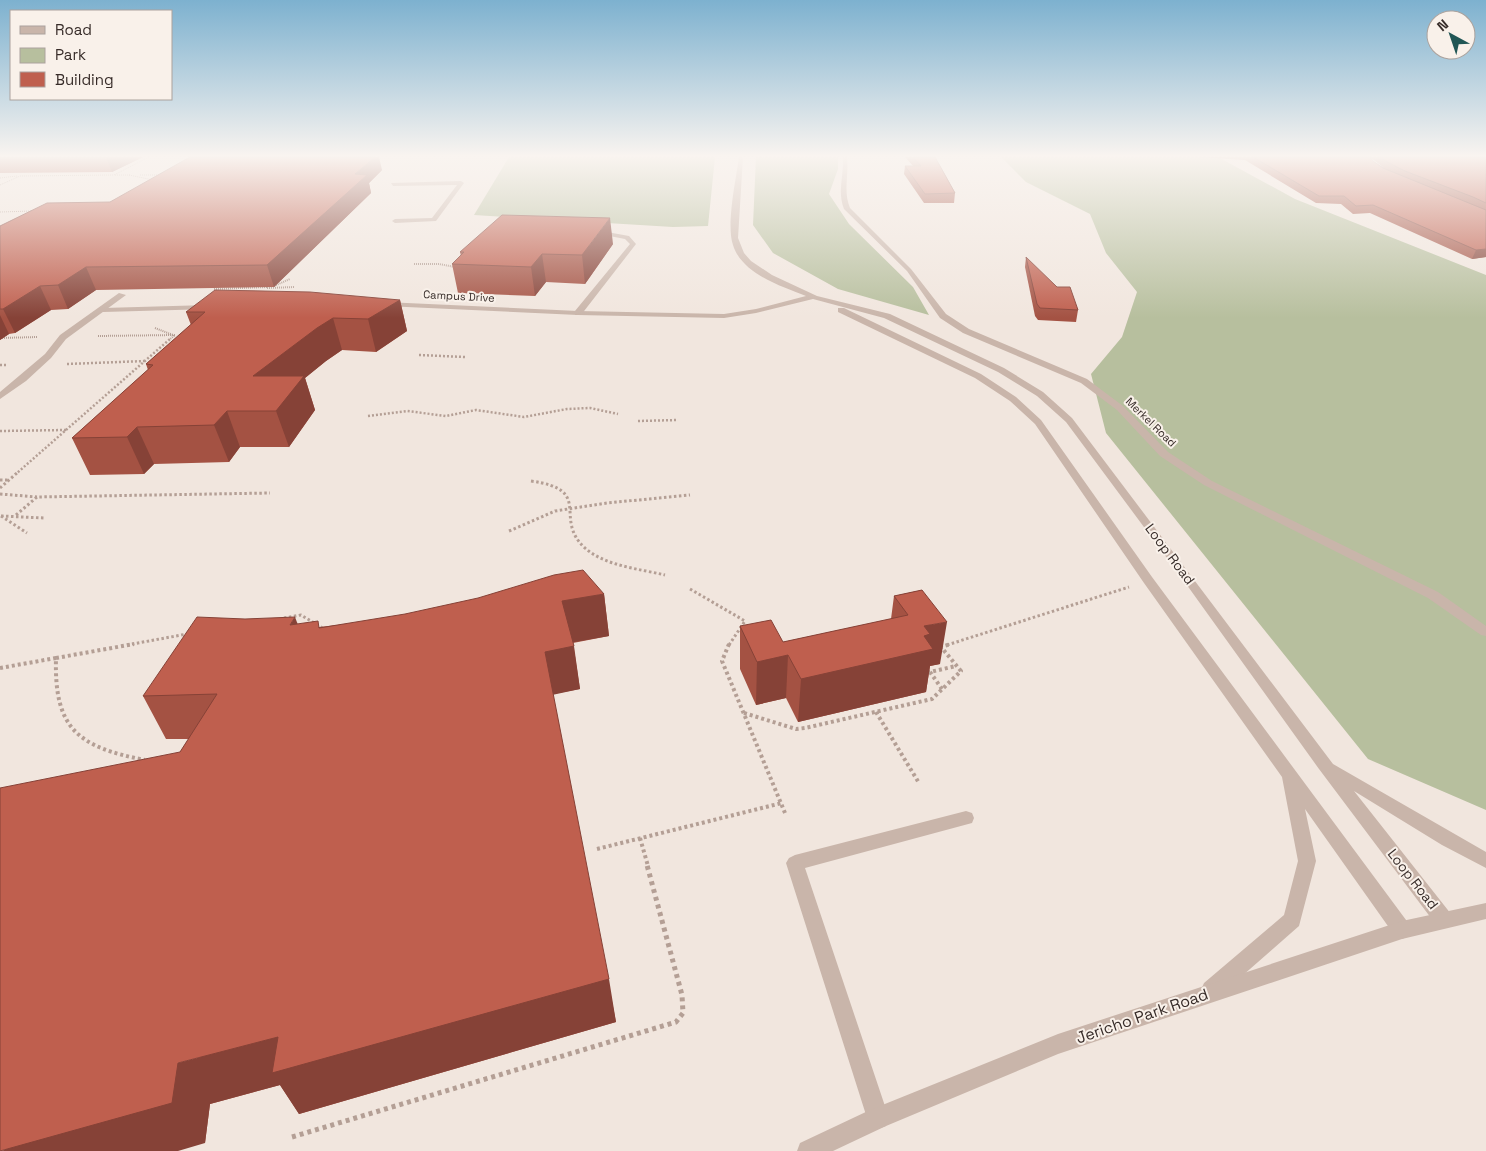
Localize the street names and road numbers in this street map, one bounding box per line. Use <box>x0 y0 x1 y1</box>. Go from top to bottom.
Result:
street label: Campus Drive <box>423 287 495 305</box>
street label: Merkel Road <box>1123 394 1179 450</box>
street label: Loop Road <box>1141 520 1199 588</box>
street label: Loop Road <box>1384 845 1442 913</box>
street label: Jericho Park Road <box>1073 984 1211 1048</box>

